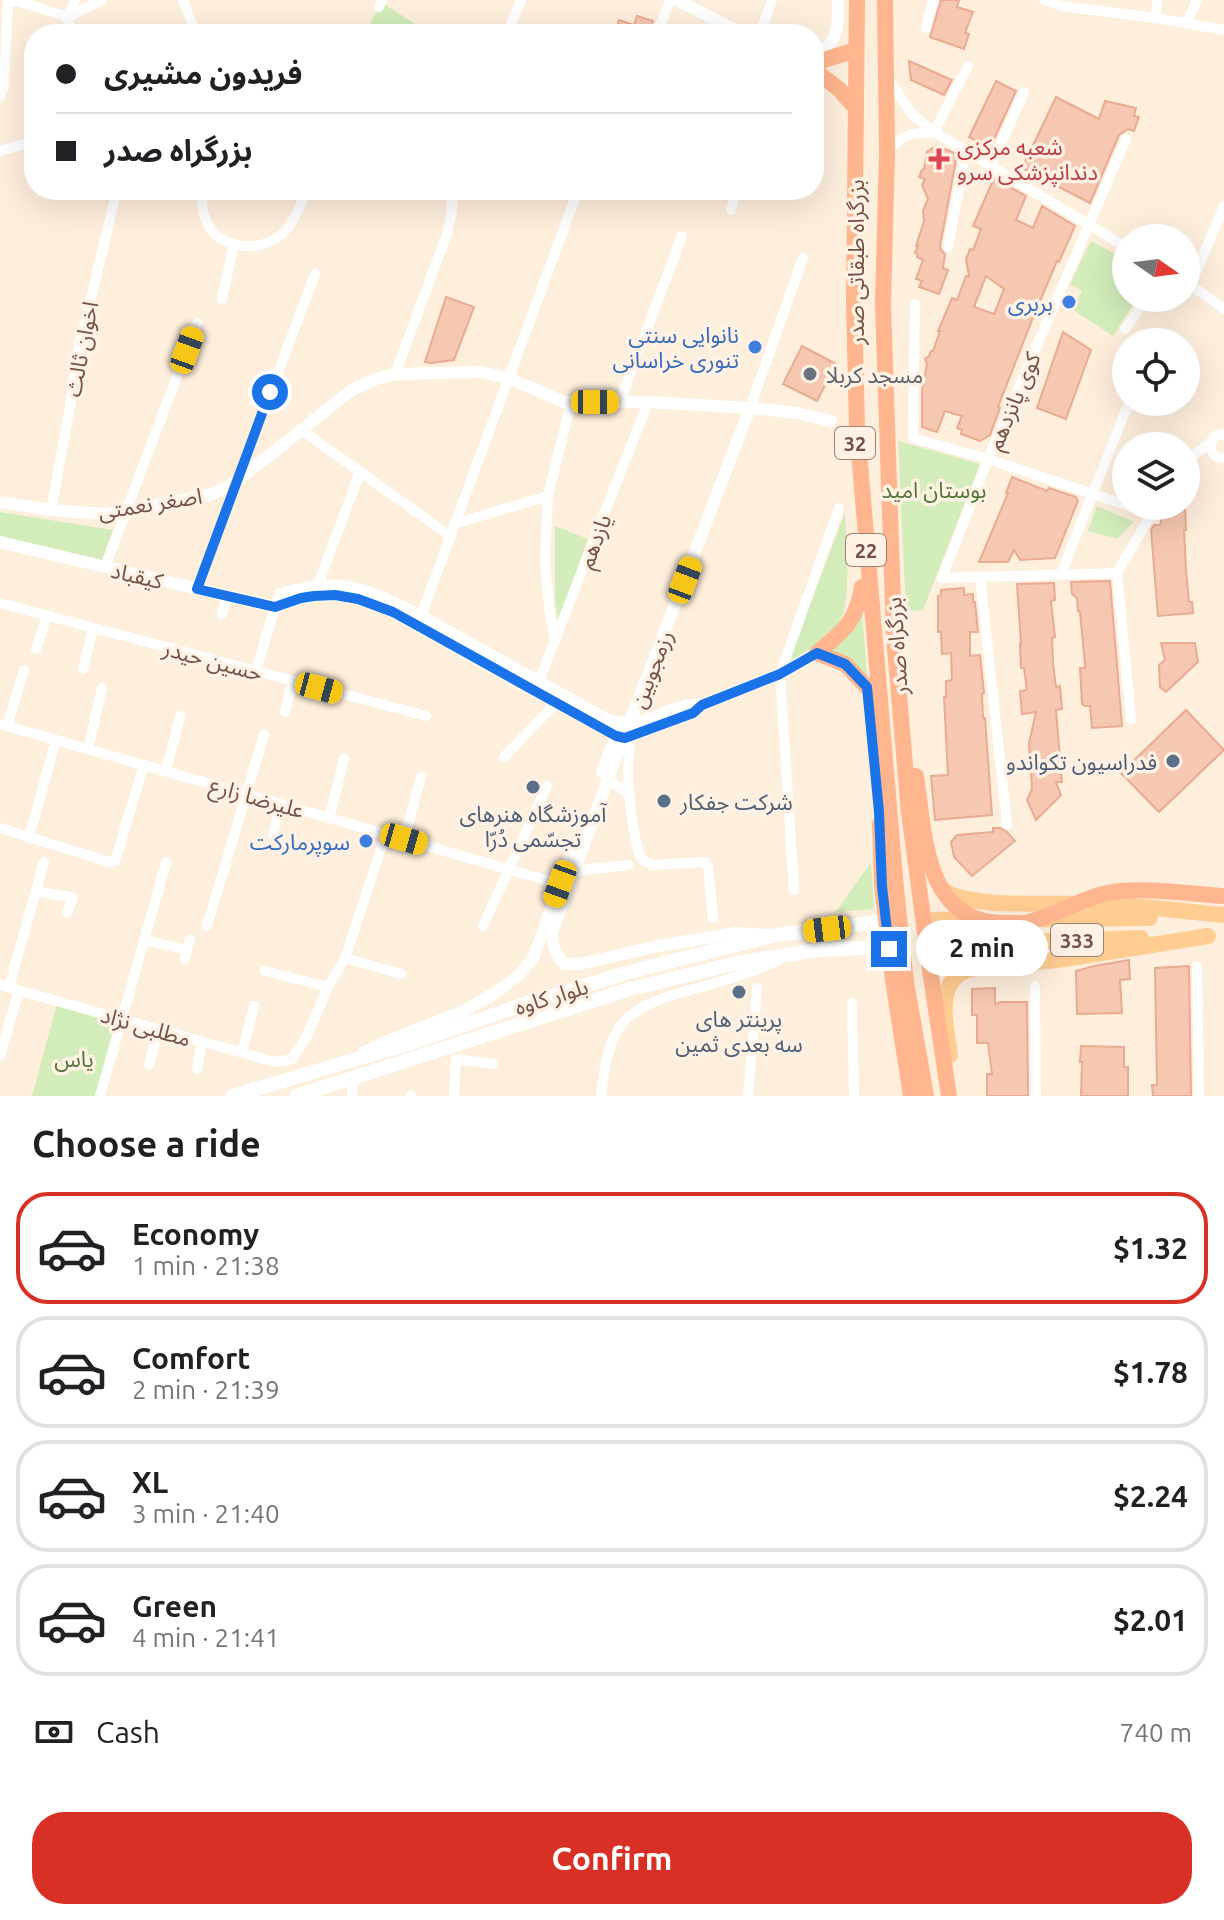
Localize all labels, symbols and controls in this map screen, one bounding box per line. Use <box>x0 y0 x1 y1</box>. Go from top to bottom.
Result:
text: فریدون مشیری <box>104 56 302 90</box>
text: بزرگراه صدر <box>104 133 253 167</box>
place label: شعبه مرکزی دندانپزشکی سرو <box>957 134 1098 187</box>
marker: شعبه مرکزی دندانپزشکی سرو <box>928 148 950 170</box>
street label: بزرگراه طبقاتی صدر <box>843 179 870 346</box>
north arrow <box>1112 224 1200 312</box>
map controls <box>1112 224 1200 520</box>
place label: بربری <box>1008 290 1053 316</box>
marker: بربری <box>1060 293 1078 311</box>
street label: اخوان ثالث <box>60 299 103 399</box>
place label: نانوایی سنتی تنوری خراسانی <box>613 322 739 374</box>
car <box>168 323 206 377</box>
button: locate <box>1112 328 1200 416</box>
marker: نانوایی سنتی تنوری خراسانی <box>746 338 764 356</box>
street label: کوی پانزدهم <box>981 348 1050 456</box>
place label: مسجد کربلا <box>826 362 923 388</box>
marker: مسجد کربلا <box>801 365 819 383</box>
route start <box>252 374 288 410</box>
car <box>571 390 619 414</box>
road number: 32 <box>835 427 875 459</box>
button: layers <box>1112 432 1200 520</box>
park label: بوستان امید <box>882 477 986 503</box>
street label: اصغر نعمتی <box>96 482 204 525</box>
street label: یازدهم <box>572 510 620 573</box>
road number: 22 <box>846 534 886 566</box>
car <box>665 553 705 607</box>
street label: کیقباد <box>109 557 166 593</box>
street label: بزرگراه صدر <box>880 596 914 697</box>
street label: رزمجوبین <box>625 627 679 712</box>
street label: حسین حیدر <box>159 634 265 687</box>
car <box>293 670 345 706</box>
place label: فدراسیون تکواندو <box>1006 749 1157 776</box>
marker: فدراسیون تکواندو <box>1164 752 1182 770</box>
street label: علیرضا زارع <box>205 772 307 827</box>
marker: آموزشگاه هنرهای تجسّمی دُرّا <box>524 778 542 796</box>
place label: شرکت جفکار <box>679 789 793 816</box>
marker: شرکت جفکار <box>655 792 673 810</box>
place label: آموزشگاه هنرهای تجسّمی دُرّا <box>459 801 608 853</box>
car <box>378 821 430 857</box>
place label: سوپرمارکت <box>250 829 350 857</box>
marker: سوپرمارکت <box>357 832 375 850</box>
car <box>541 857 579 911</box>
car <box>802 914 852 944</box>
callout: 2 min <box>917 921 1049 977</box>
road number: 333 <box>1051 924 1103 956</box>
route end <box>871 931 907 967</box>
text: 2 min <box>949 933 1015 962</box>
street label: بلوار کاوه <box>511 973 591 1021</box>
marker: پرینتر های سه بعدی ثمین <box>730 983 748 1001</box>
street label: مطلبی نژاد <box>98 1001 194 1052</box>
place label: پرینتر های سه بعدی ثمین <box>675 1006 803 1057</box>
park label: یاس <box>54 1046 94 1072</box>
text: Choose a ride <box>32 1123 261 1164</box>
icon: car <box>36 1212 108 1284</box>
text: Economy <box>132 1217 259 1251</box>
text: $1.32 <box>1113 1231 1188 1265</box>
text: 1 min · 21:38 <box>132 1251 280 1280</box>
icon: car <box>36 1336 108 1408</box>
text: Comfort <box>132 1341 250 1375</box>
text: $1.78 <box>1113 1355 1188 1389</box>
text: 2 min · 21:39 <box>132 1375 280 1404</box>
icon: car <box>36 1460 108 1532</box>
text: XL <box>132 1465 168 1499</box>
text: $2.24 <box>1113 1479 1188 1513</box>
text: 3 min · 21:40 <box>132 1499 280 1528</box>
icon: car <box>36 1584 108 1656</box>
text: Green <box>132 1589 217 1623</box>
text: $2.01 <box>1113 1603 1188 1637</box>
text: 4 min · 21:41 <box>132 1623 280 1652</box>
icon: cash <box>32 1710 76 1754</box>
text: Cash <box>96 1715 160 1749</box>
text: 740 m <box>1120 1718 1192 1747</box>
button: Confirm <box>32 1812 1192 1904</box>

